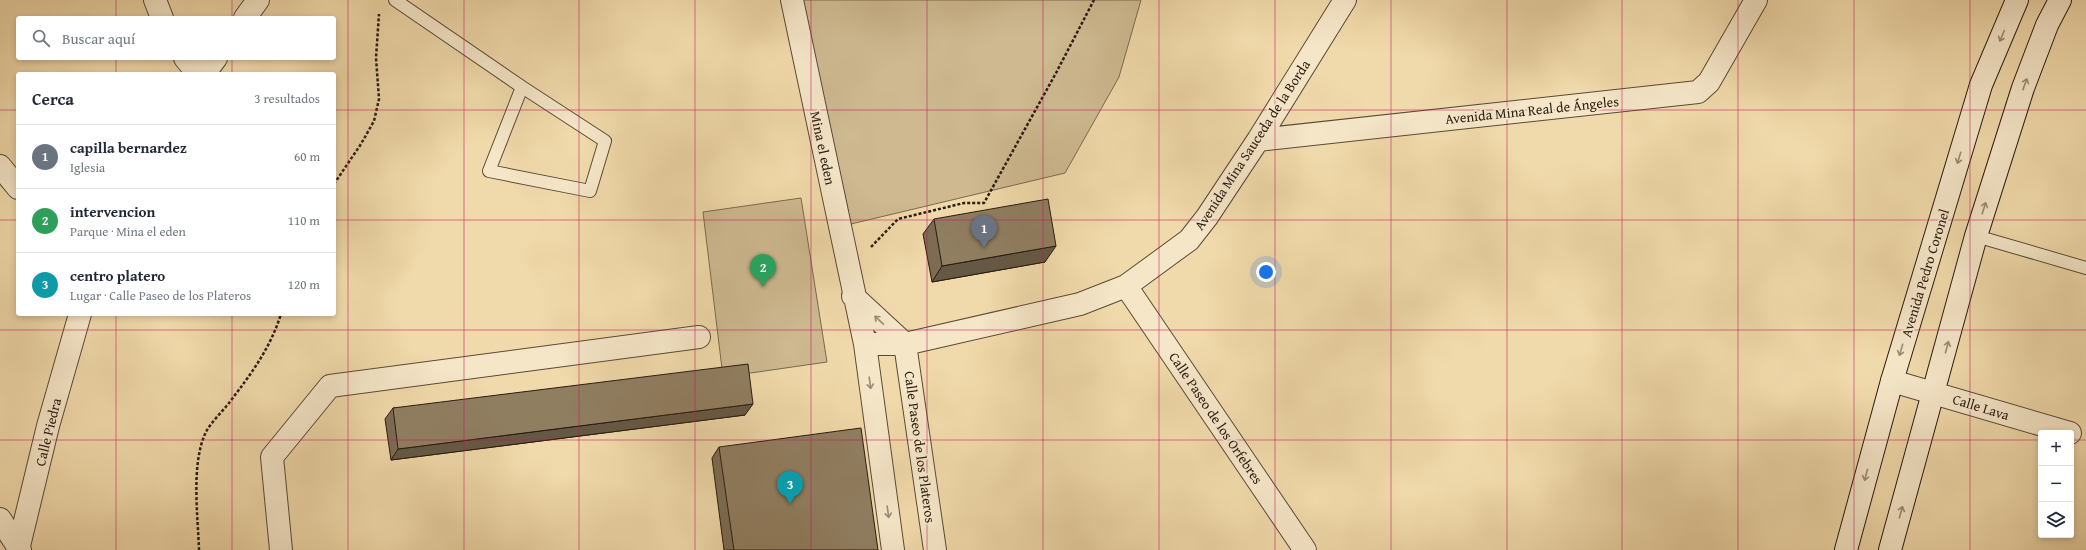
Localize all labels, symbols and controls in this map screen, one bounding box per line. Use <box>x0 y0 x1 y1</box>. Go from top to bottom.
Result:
search box <box>16 16 336 60</box>
icon: search <box>30 27 52 49</box>
text: Buscar aquí <box>62 28 135 49</box>
one-way arrow <box>1998 29 2005 41</box>
street label: Avenida Mina Sauceda de la Borda <box>1189 56 1315 234</box>
one-way arrow <box>2021 79 2029 91</box>
text: Cerca <box>32 86 74 111</box>
text: 3 resultados <box>254 89 320 108</box>
street label: Avenida Mina Real de Ángeles <box>1444 91 1620 129</box>
street label: Mina el eden <box>805 109 841 187</box>
text: capilla bernardez <box>70 137 187 158</box>
text: 1 <box>42 147 48 166</box>
text: 60 m <box>294 147 320 166</box>
one-way arrow <box>1955 152 1962 165</box>
text: Iglesia <box>70 158 105 177</box>
text: intervencion <box>70 201 155 222</box>
one-way arrow <box>1981 202 1989 214</box>
street label: Avenida Pedro Coronel <box>1896 206 1954 340</box>
text: 2 <box>42 211 48 230</box>
text: 110 m <box>288 211 320 230</box>
pin: 1 <box>971 215 997 248</box>
text: Parque · Mina el eden <box>70 222 186 241</box>
pin: 2 <box>750 254 776 287</box>
your location <box>1256 262 1276 282</box>
text: centro platero <box>70 265 165 286</box>
text: 3 <box>42 275 48 294</box>
text: 120 m <box>288 275 320 294</box>
text: Lugar · Calle Paseo de los Plateros <box>70 286 251 305</box>
one-way arrow <box>875 316 885 325</box>
one-way arrow <box>1943 340 1951 353</box>
one-way arrow <box>1897 343 1904 356</box>
street label: Calle Paseo de los Orfebres <box>1164 348 1268 488</box>
street label: Calle Paseo de los Plateros <box>899 370 941 524</box>
one-way arrow <box>866 376 874 389</box>
street label: Calle Lava <box>1950 389 2012 425</box>
street label: Calle Piedra <box>30 396 66 468</box>
map controls <box>2038 430 2074 538</box>
button: + <box>2038 430 2074 466</box>
button: − <box>2038 466 2074 502</box>
one-way arrow <box>1862 468 1870 481</box>
pin: 3 <box>777 471 803 504</box>
button: layers <box>2038 502 2074 538</box>
one-way arrow <box>884 505 892 518</box>
one-way arrow <box>1898 506 1905 519</box>

